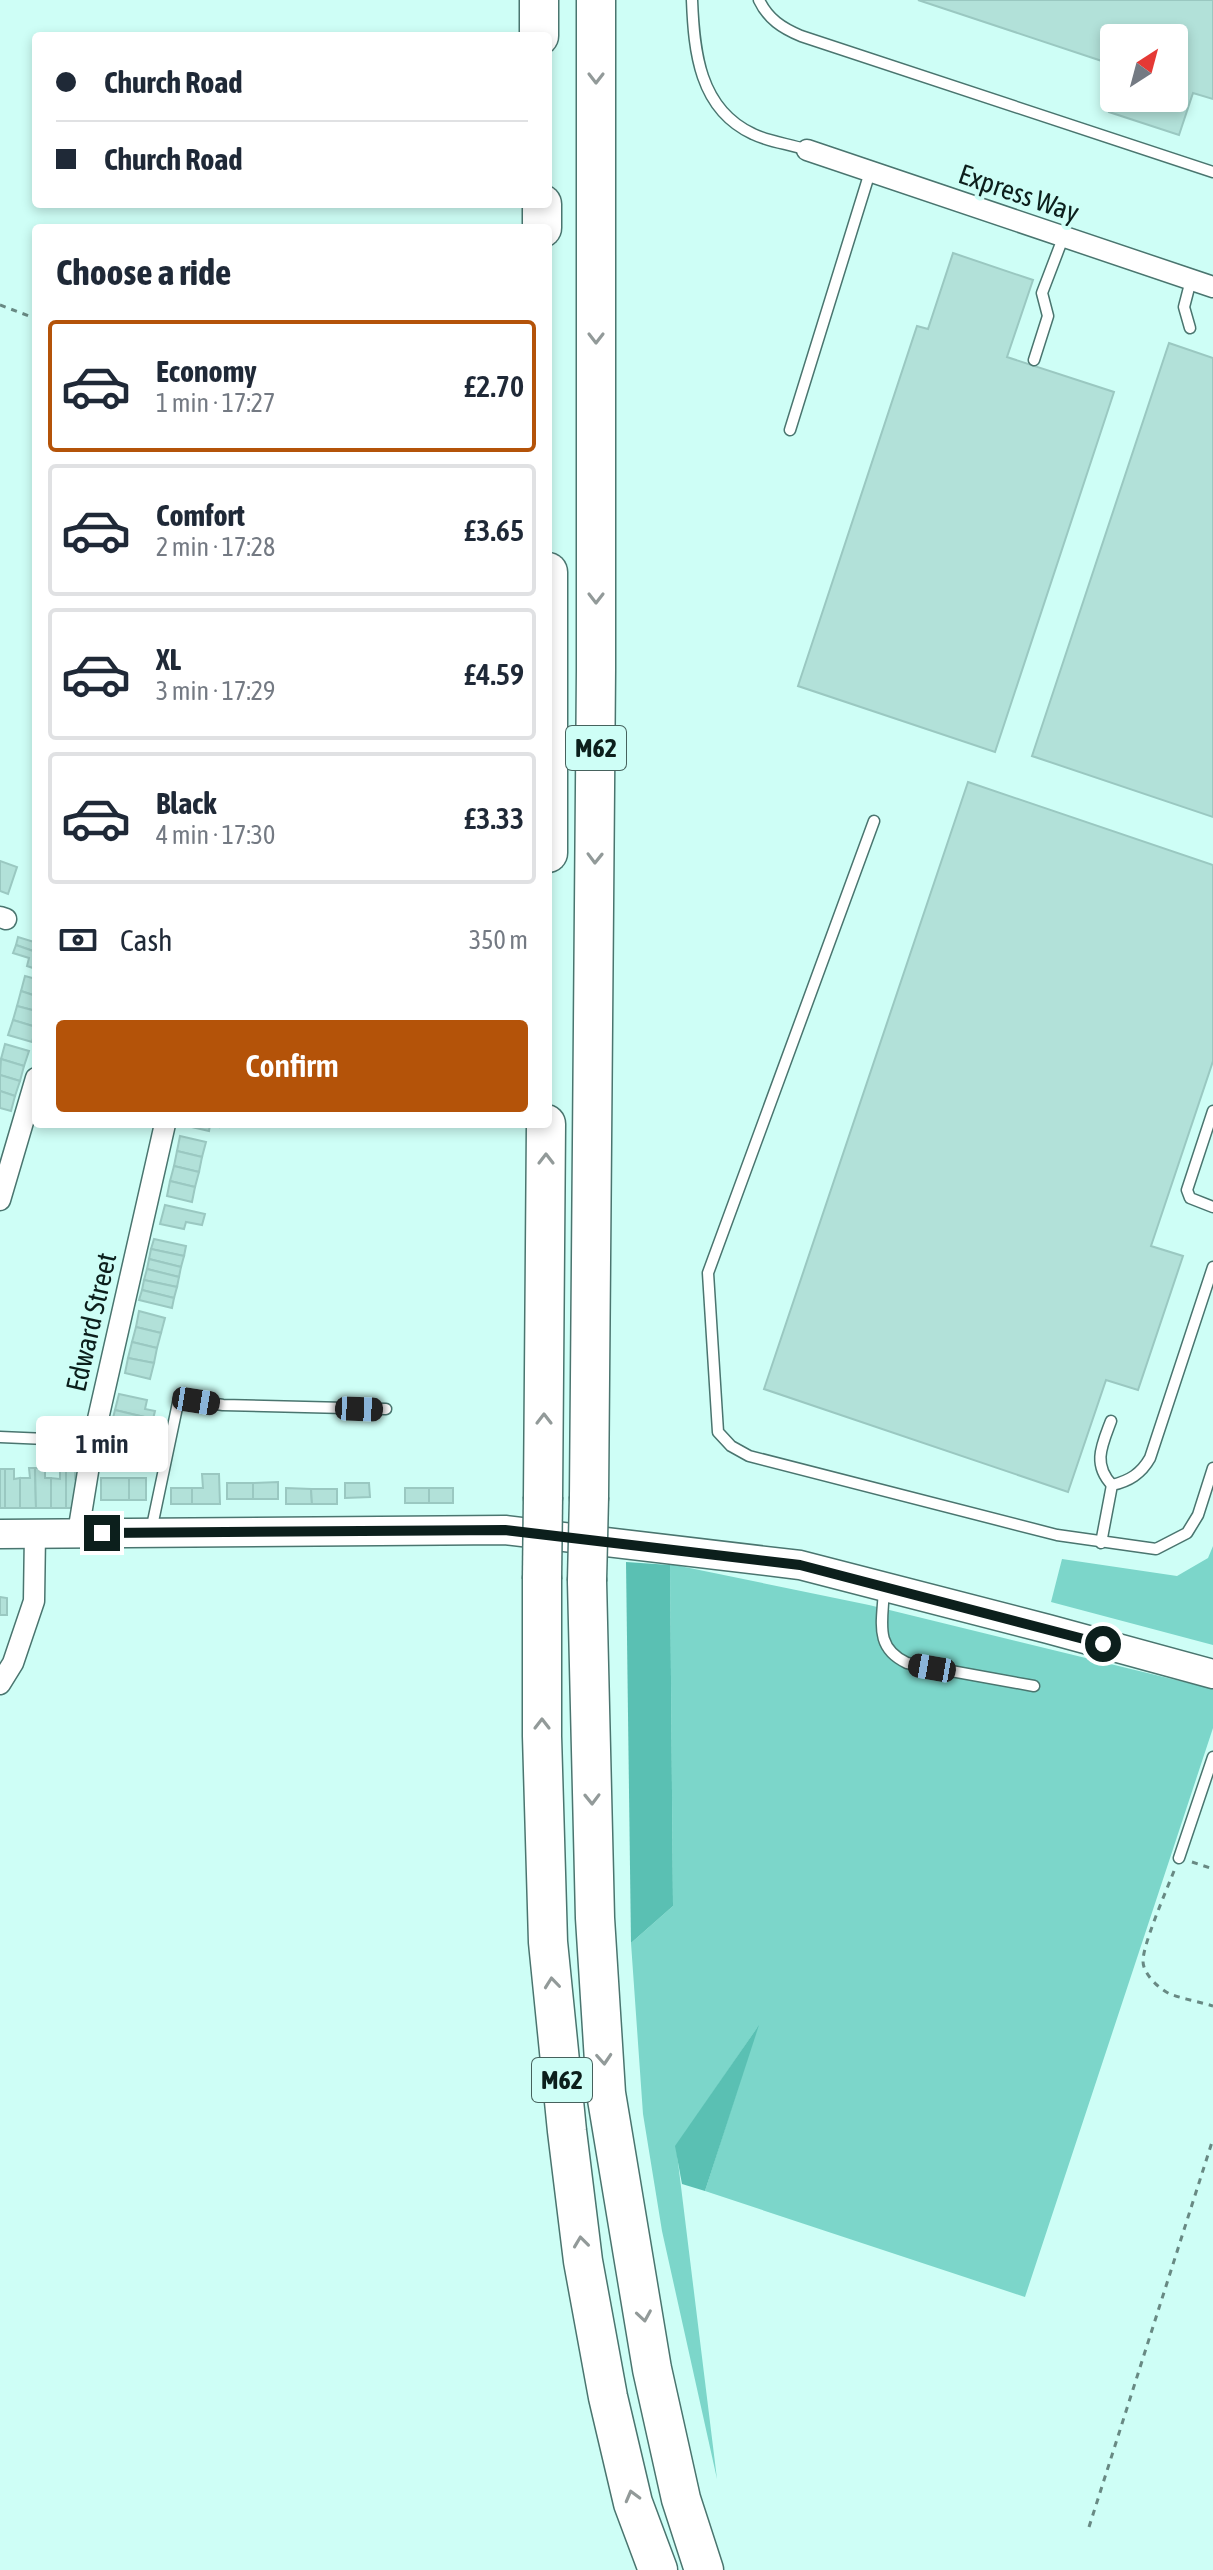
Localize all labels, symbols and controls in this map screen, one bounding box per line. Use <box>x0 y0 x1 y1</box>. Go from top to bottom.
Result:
north arrow <box>1100 24 1188 112</box>
map controls <box>1100 24 1188 112</box>
text: Church Road <box>104 65 242 99</box>
one-way arrow <box>587 72 605 85</box>
text: Church Road <box>104 142 242 176</box>
street label: Express Way <box>955 158 1083 228</box>
text: Choose a ride <box>56 251 231 293</box>
one-way arrow <box>587 332 605 345</box>
icon: car <box>60 350 132 422</box>
text: Economy <box>156 354 257 388</box>
text: £2.70 <box>464 369 524 403</box>
text: 1 min · 17:27 <box>156 388 275 418</box>
icon: car <box>60 494 132 566</box>
text: Comfort <box>156 498 245 532</box>
text: £3.65 <box>464 513 524 547</box>
text: 2 min · 17:28 <box>156 532 275 562</box>
one-way arrow <box>587 592 605 605</box>
icon: car <box>60 638 132 710</box>
text: XL <box>156 642 181 676</box>
text: £4.59 <box>464 657 524 691</box>
text: 3 min · 17:29 <box>156 676 275 706</box>
road number: M62 <box>566 726 626 770</box>
icon: car <box>60 782 132 854</box>
text: Black <box>156 786 216 820</box>
text: £3.33 <box>464 801 524 835</box>
text: 4 min · 17:30 <box>156 820 275 850</box>
one-way arrow <box>586 852 604 865</box>
icon: cash <box>56 918 100 962</box>
text: Cash <box>120 923 173 957</box>
text: 350 m <box>469 925 528 955</box>
button: Confirm <box>56 1020 528 1112</box>
one-way arrow <box>537 1152 555 1165</box>
street label: Edward Street <box>59 1249 123 1395</box>
car <box>170 1385 222 1417</box>
car <box>335 1396 383 1422</box>
one-way arrow <box>535 1412 553 1425</box>
callout: 1 min <box>36 1417 168 1473</box>
text: 1 min <box>75 1429 129 1459</box>
route end <box>84 1515 120 1551</box>
route start <box>1085 1626 1121 1662</box>
car <box>906 1652 958 1684</box>
one-way arrow <box>533 1717 551 1730</box>
one-way arrow <box>584 1793 601 1806</box>
one-way arrow <box>544 1976 561 1989</box>
one-way arrow <box>595 2053 612 2066</box>
road number: M62 <box>532 2058 592 2102</box>
one-way arrow <box>572 2235 589 2248</box>
one-way arrow <box>635 2309 652 2322</box>
one-way arrow <box>625 2490 642 2504</box>

